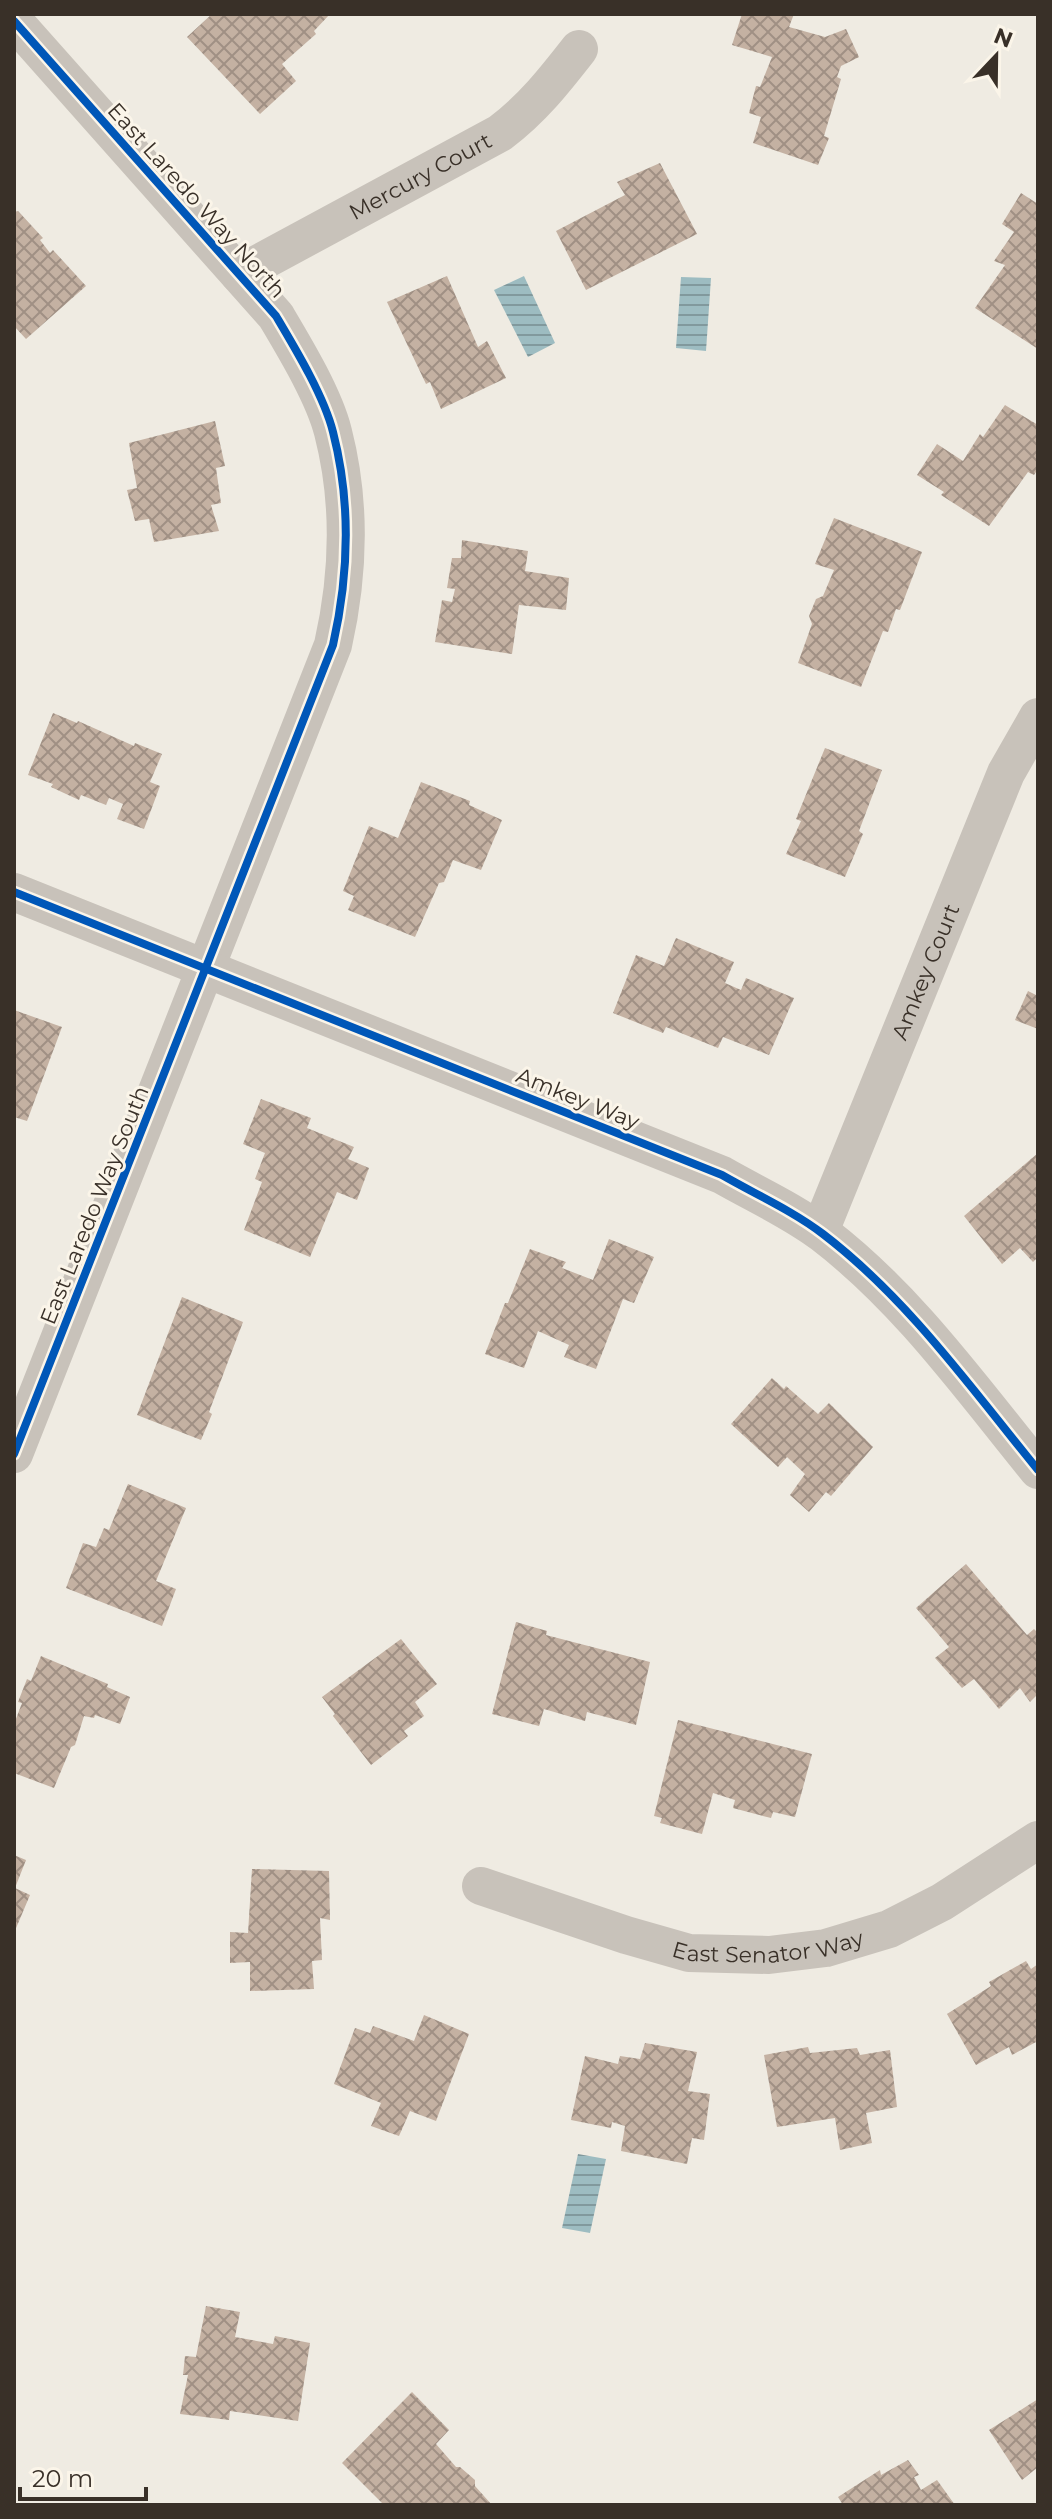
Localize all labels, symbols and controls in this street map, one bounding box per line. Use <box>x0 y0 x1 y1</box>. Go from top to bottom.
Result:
north arrow <box>956 16 1036 96</box>
text: N <box>990 22 1017 54</box>
street label: East Laredo Way North <box>102 97 291 303</box>
street label: Mercury Court <box>344 127 497 226</box>
street label: Amkey Court <box>886 900 966 1044</box>
street label: Amkey Way <box>512 1062 643 1135</box>
street label: East Laredo Way South <box>34 1082 155 1328</box>
street label: East Senator Way <box>669 1925 867 1969</box>
scale bar <box>20 2451 146 2501</box>
text: 20 m <box>32 2464 93 2493</box>

